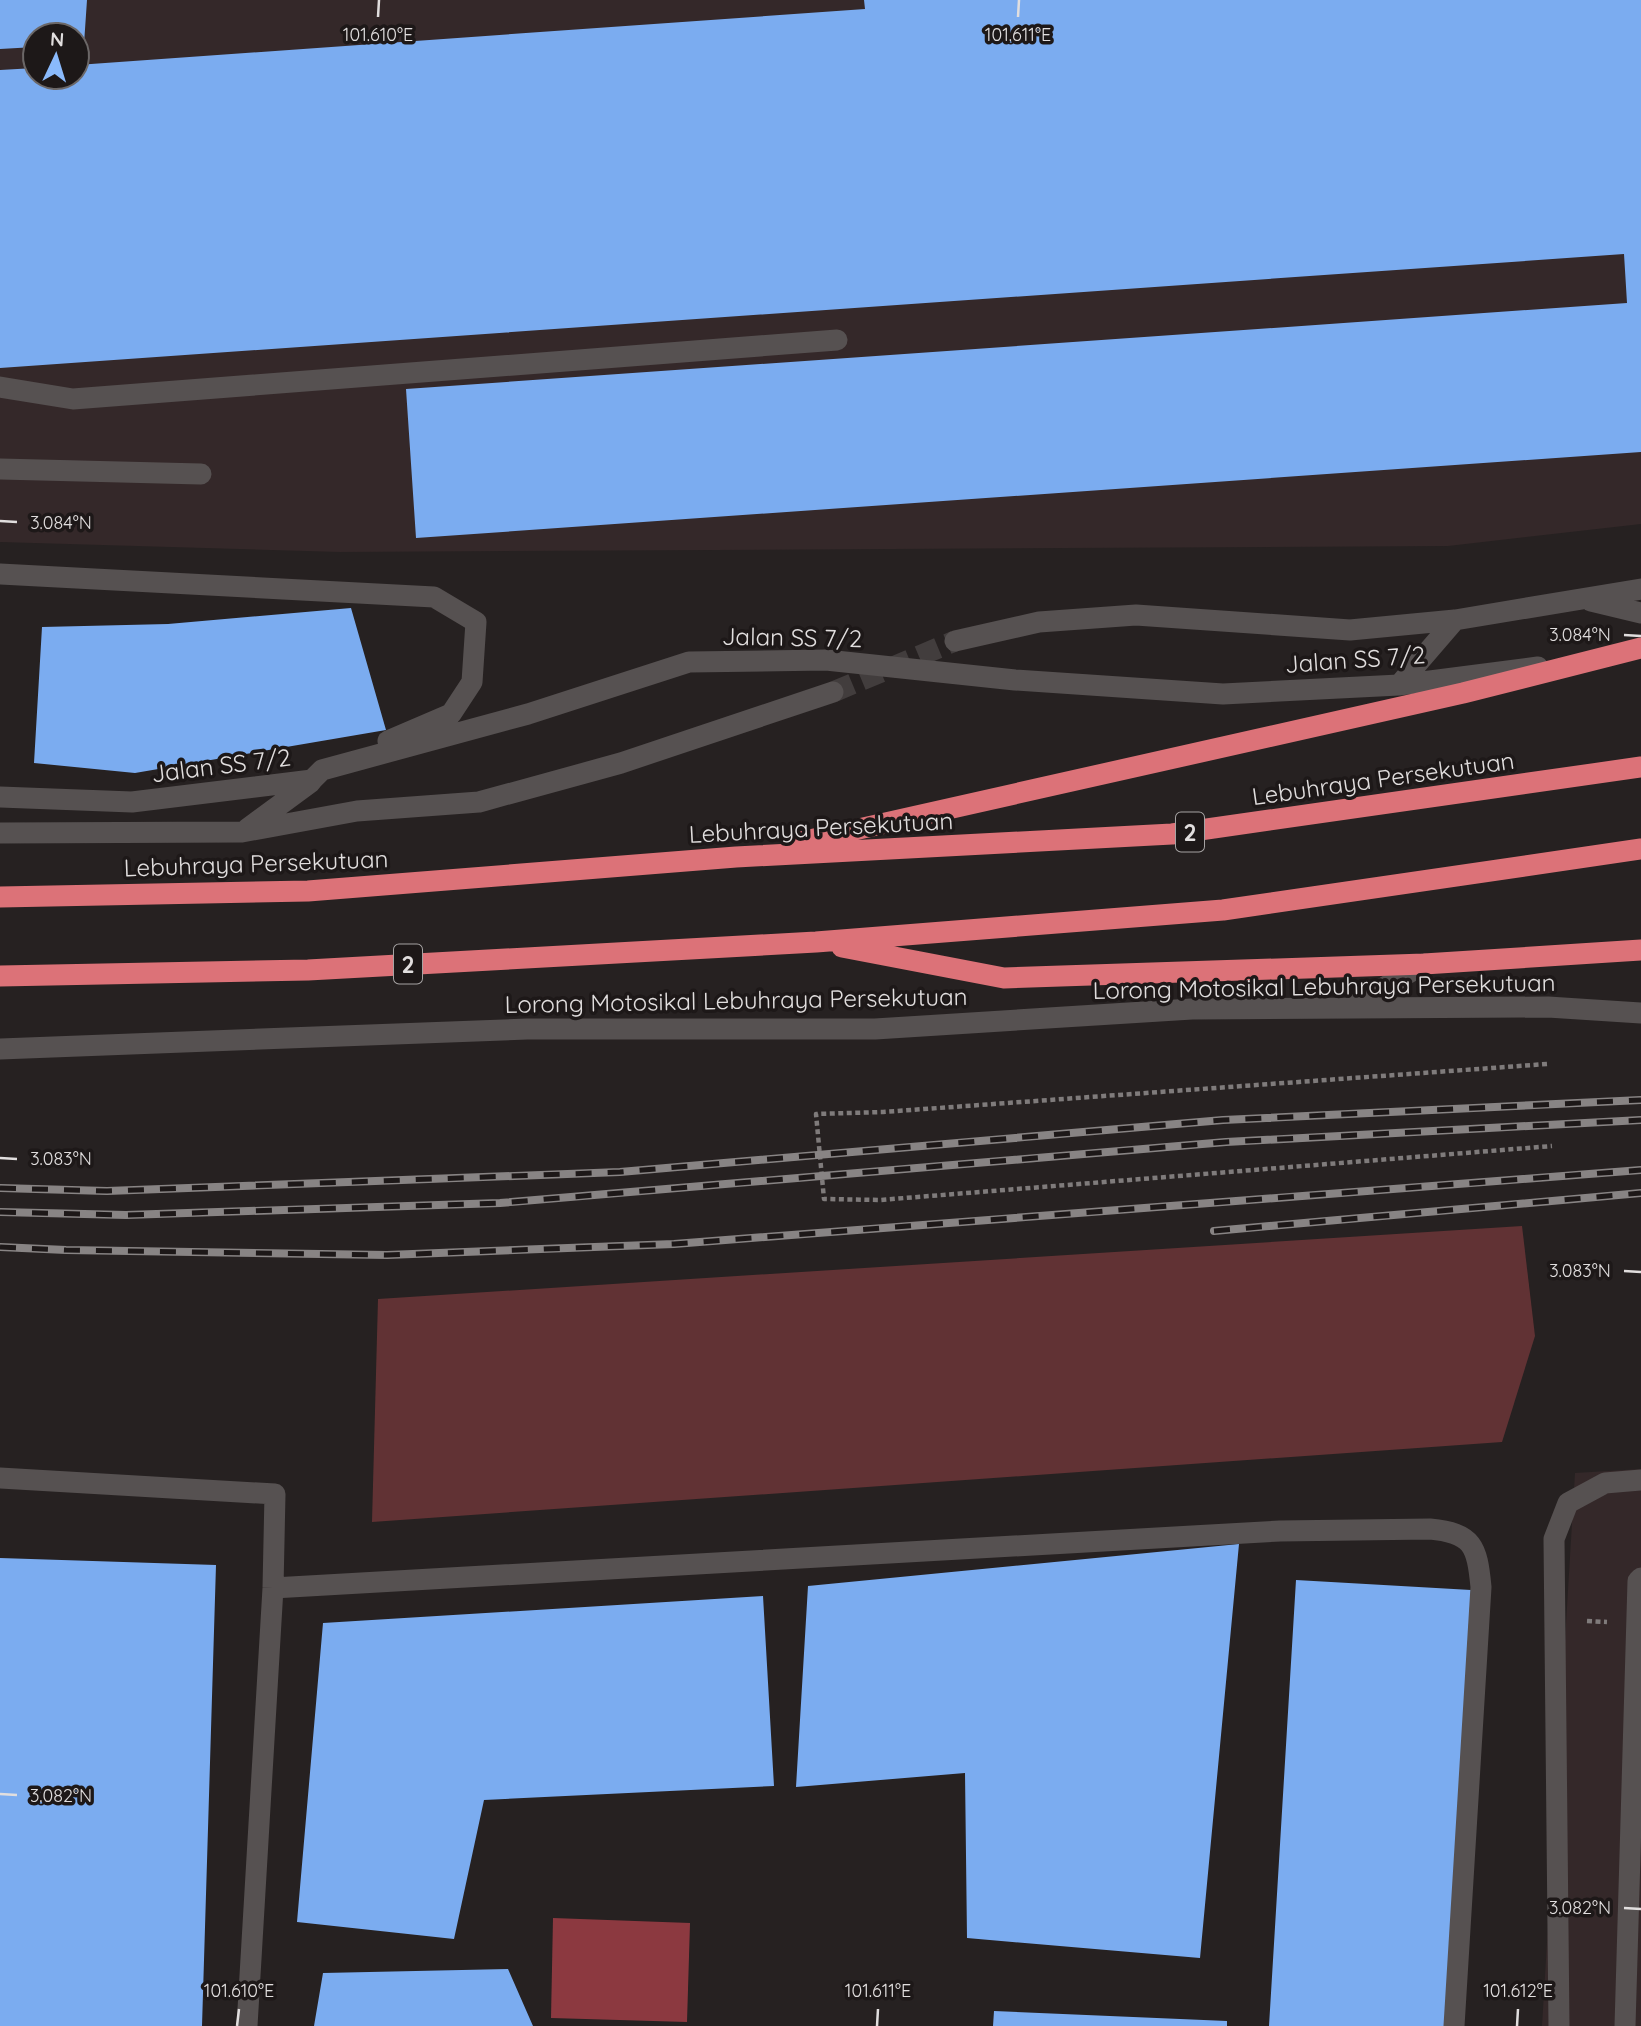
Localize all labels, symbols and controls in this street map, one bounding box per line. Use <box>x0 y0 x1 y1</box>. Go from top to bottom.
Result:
north arrow <box>21 21 91 91</box>
text: 101.610°E <box>343 23 413 46</box>
text: 101.611°E <box>985 23 1051 46</box>
text: N <box>49 27 65 51</box>
text: 3.084°N <box>30 511 92 534</box>
street label: Jalan SS 7/2 <box>722 621 862 653</box>
text: 3.084°N <box>1549 623 1611 646</box>
street label: Jalan SS 7/2 <box>1284 639 1426 679</box>
street label: Jalan SS 7/2 <box>149 742 293 788</box>
street label: Lebuhraya Persekutuan <box>1250 745 1516 811</box>
street label: Lebuhraya Persekutuan <box>688 805 954 849</box>
road number: 2 <box>1176 812 1204 852</box>
street label: Lebuhraya Persekutuan <box>123 843 389 883</box>
road number: 2 <box>394 945 422 984</box>
street label: Lorong Motosikal Lebuhraya Persekutuan <box>1092 967 1556 1005</box>
street label: Lorong Motosikal Lebuhraya Persekutuan <box>504 981 968 1019</box>
text: 3.083°N <box>30 1147 92 1170</box>
text: 3.083°N <box>1549 1259 1611 1282</box>
text: 3.082°N <box>30 1784 92 1807</box>
text: 3.082°N <box>1549 1896 1611 1919</box>
text: 101.610°E <box>204 1979 274 2002</box>
text: 101.611°E <box>845 1979 911 2002</box>
text: 101.612°E <box>1483 1979 1553 2002</box>

